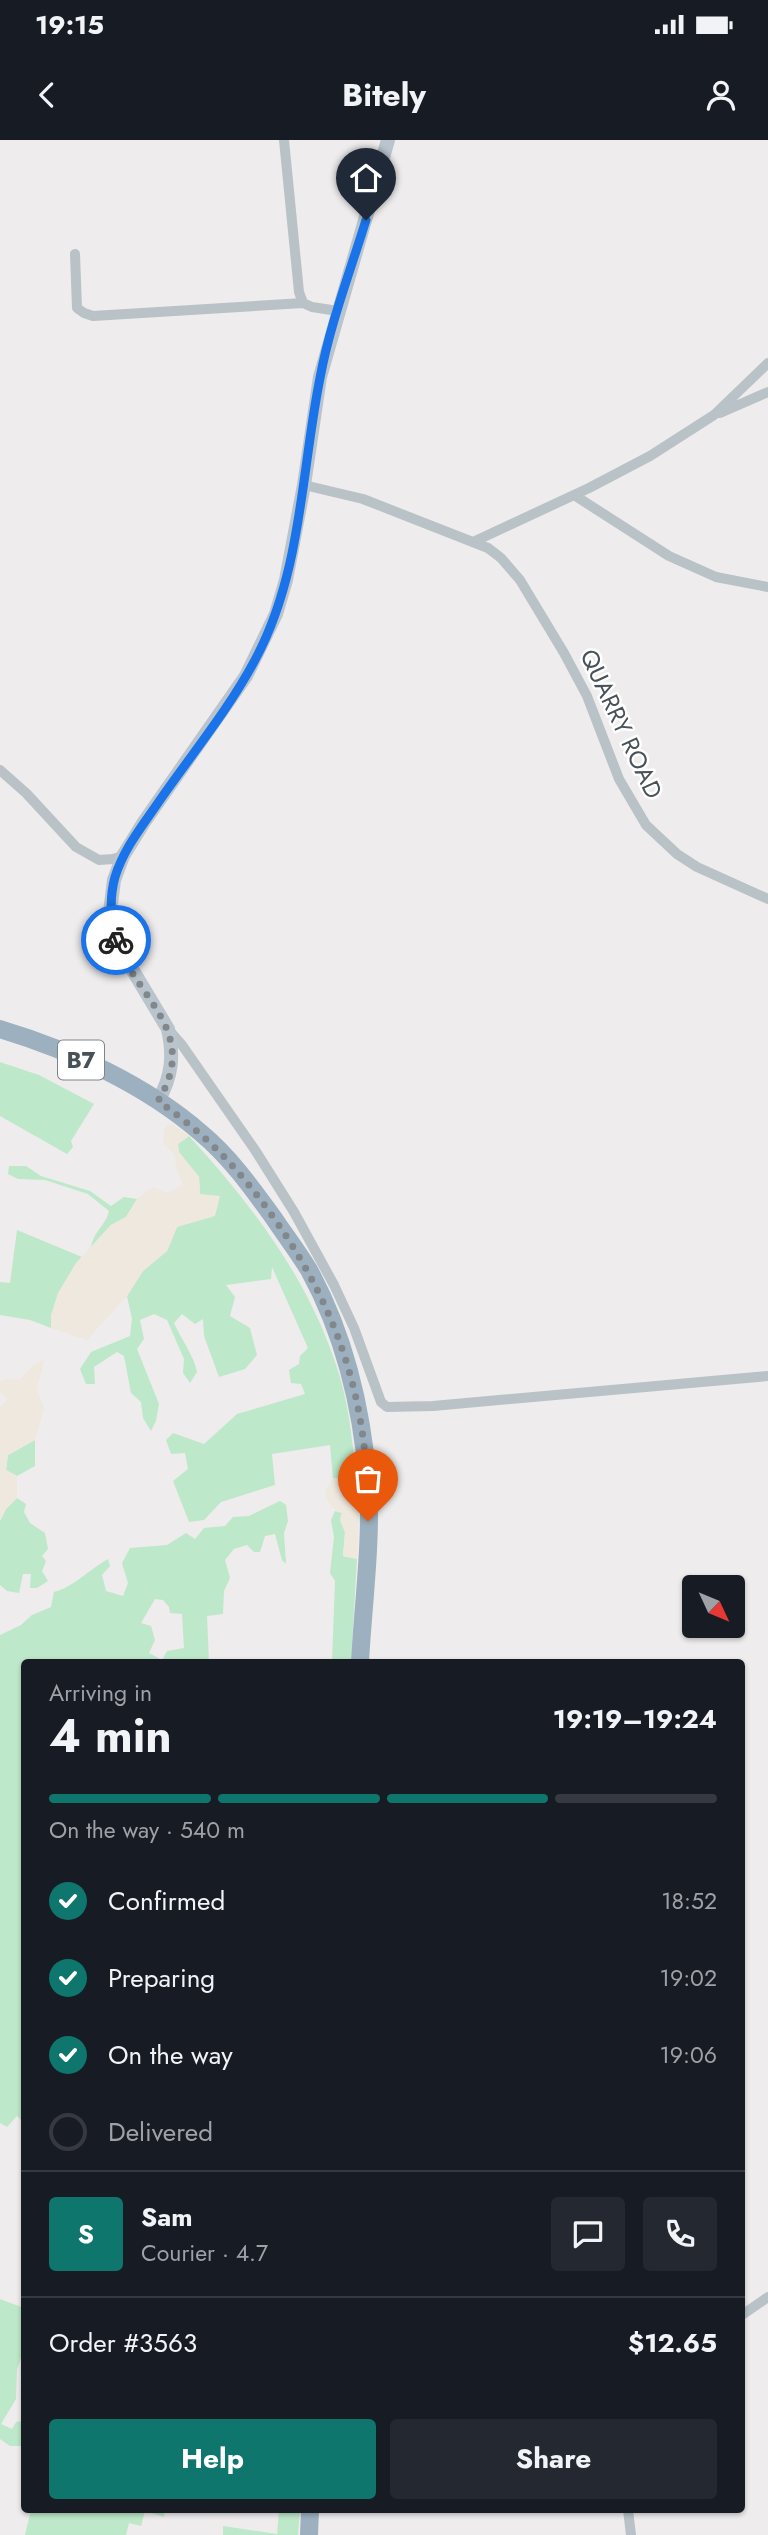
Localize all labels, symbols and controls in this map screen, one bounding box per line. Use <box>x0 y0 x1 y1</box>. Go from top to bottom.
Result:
text: 19:15 <box>35 6 104 44</box>
text: Bitely <box>342 72 426 118</box>
icon: back <box>28 76 66 114</box>
icon: person <box>702 76 740 114</box>
pin <box>336 148 396 220</box>
icon: home <box>347 159 385 197</box>
street label: QUARRY ROAD <box>572 643 671 804</box>
courier <box>81 905 151 975</box>
icon: bike <box>97 921 135 959</box>
road number: B7 <box>58 1040 104 1079</box>
pin <box>338 1449 398 1521</box>
icon: bag <box>349 1460 387 1498</box>
north arrow <box>682 1575 746 1638</box>
map controls <box>682 1575 745 1638</box>
text: Arriving in <box>49 1676 152 1710</box>
text: 19:19–19:24 <box>553 1700 717 1738</box>
text: 4 min <box>49 1703 172 1769</box>
text: On the way · 540 m <box>49 1813 245 1847</box>
icon: check <box>49 1882 87 1920</box>
text: Confirmed <box>108 1882 225 1920</box>
text: 18:52 <box>661 1884 717 1918</box>
icon: check <box>49 1959 87 1997</box>
text: Preparing <box>108 1959 215 1997</box>
text: 19:02 <box>660 1961 717 1995</box>
icon: check <box>49 2036 87 2074</box>
text: On the way <box>108 2036 233 2074</box>
text: 19:06 <box>659 2038 717 2072</box>
text: Delivered <box>108 2113 213 2151</box>
button: chat <box>551 2197 625 2271</box>
button: phone <box>643 2197 717 2271</box>
text: Sam <box>141 2198 193 2236</box>
text: S <box>78 2215 94 2253</box>
text: Courier · 4.7 <box>141 2236 268 2270</box>
text: Order #3563 <box>49 2324 197 2362</box>
text: $12.65 <box>628 2324 717 2362</box>
button: Help <box>49 2419 376 2499</box>
button: Share <box>390 2419 717 2499</box>

